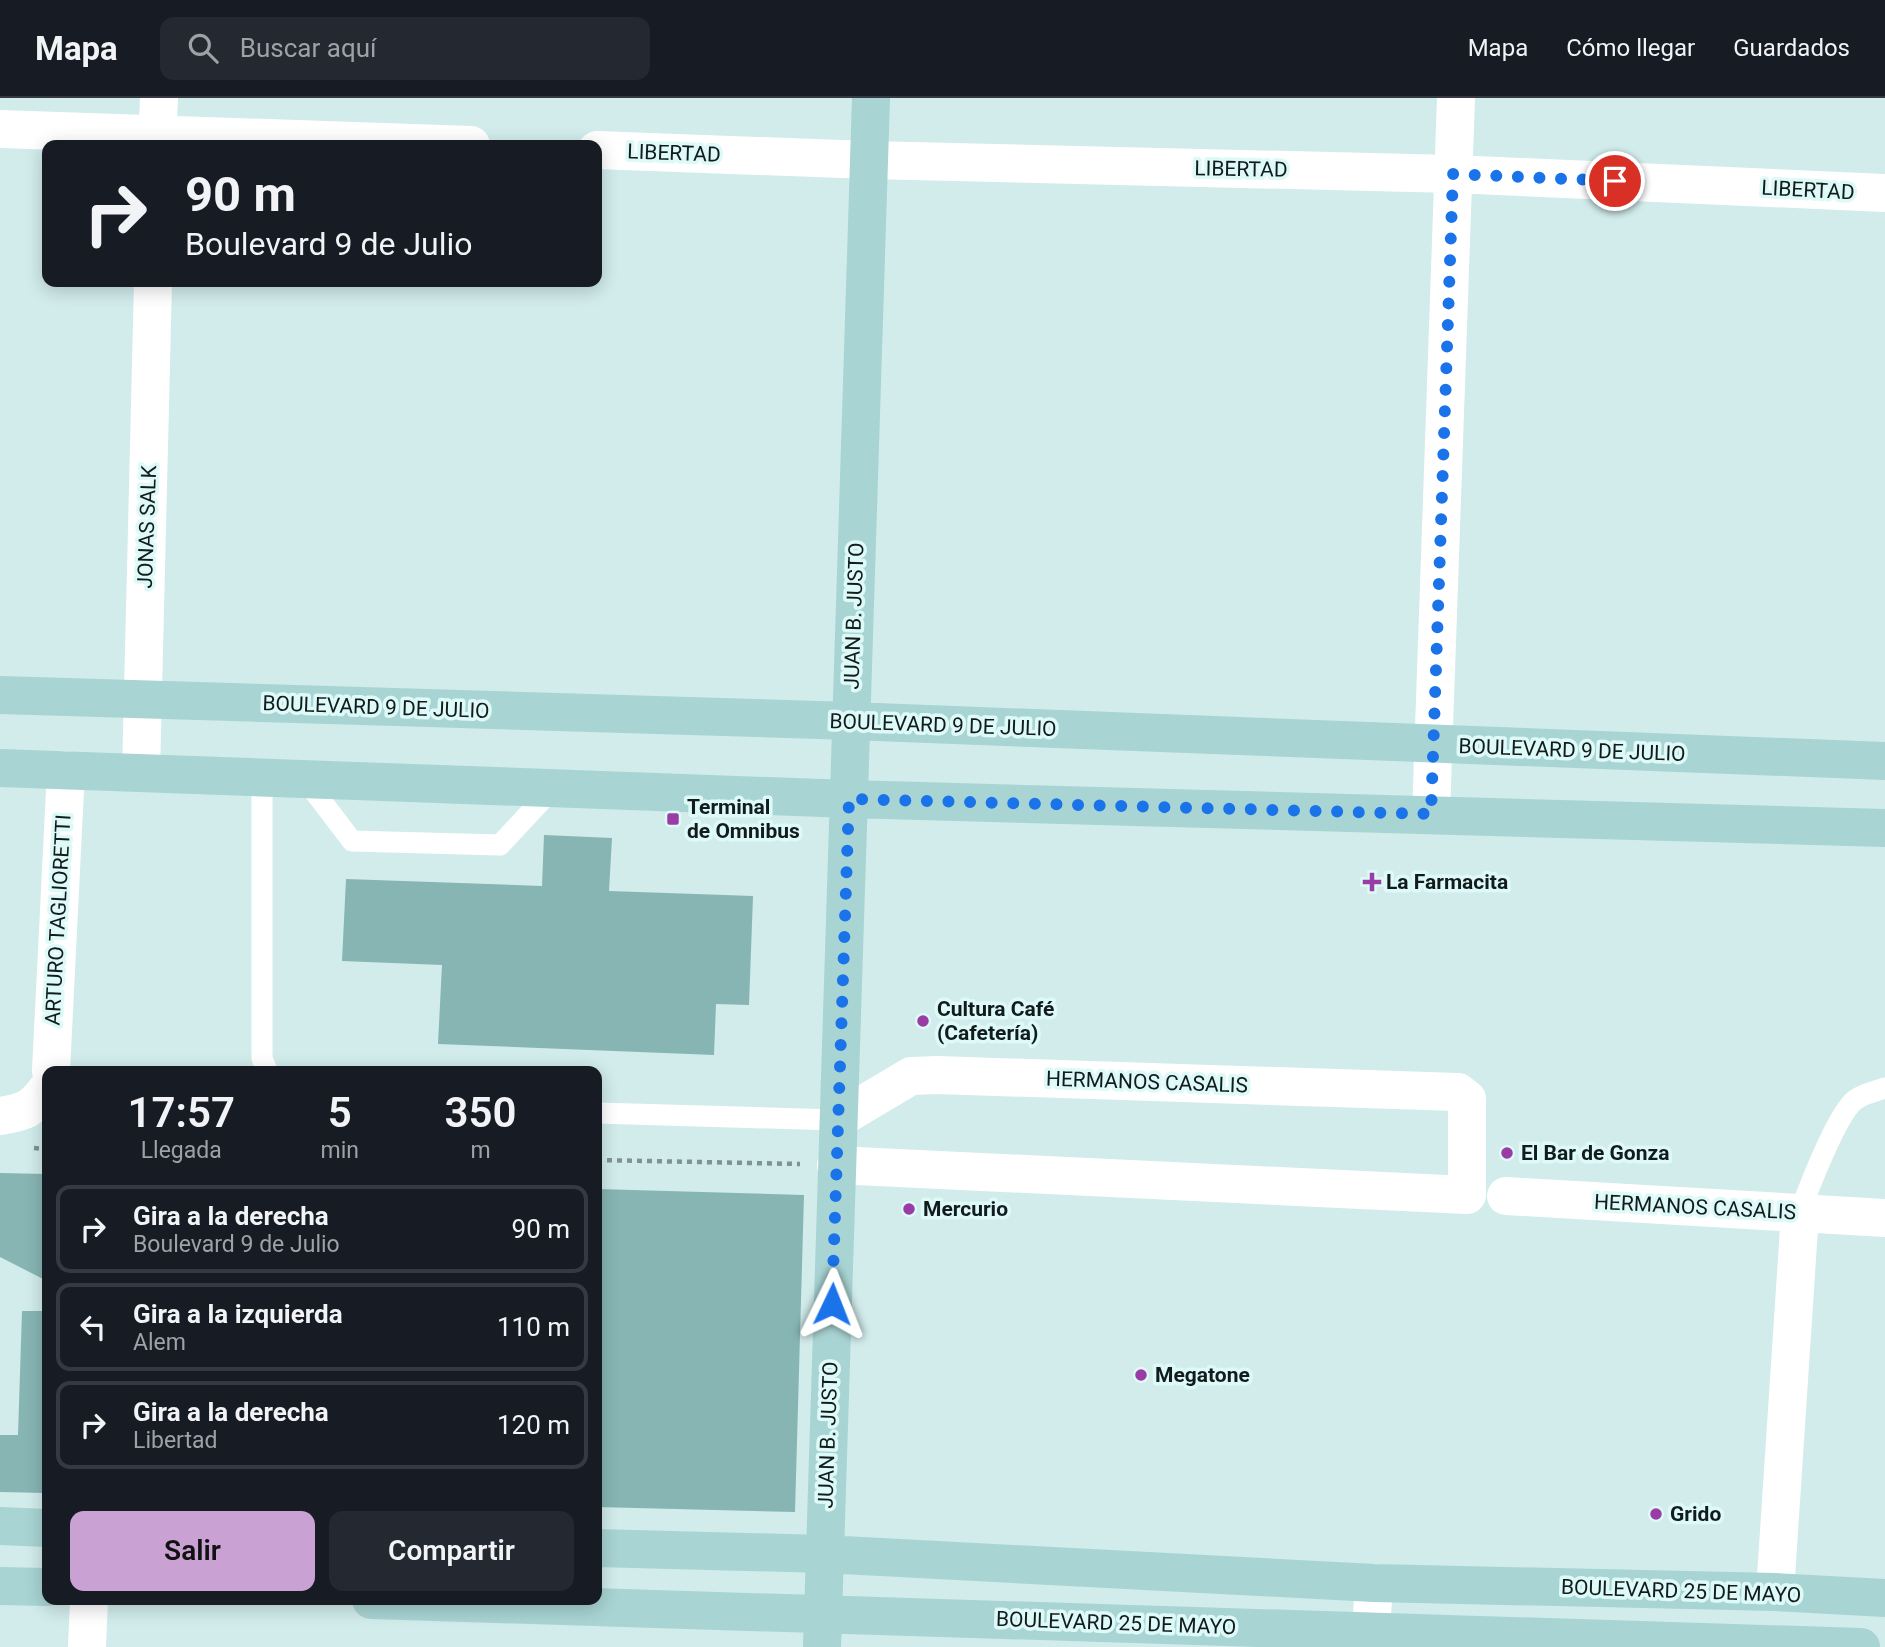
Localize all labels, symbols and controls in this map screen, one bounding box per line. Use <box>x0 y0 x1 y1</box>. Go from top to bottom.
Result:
search box <box>160 17 650 80</box>
text: Mapa <box>35 29 118 68</box>
icon: search <box>184 29 222 67</box>
text: Buscar aquí <box>240 33 376 63</box>
text: Mapa <box>1468 34 1528 62</box>
text: Cómo llegar <box>1566 34 1695 62</box>
text: Guardados <box>1733 34 1850 62</box>
street label: LIBERTAD <box>627 139 721 167</box>
pin <box>1585 151 1645 211</box>
street label: LIBERTAD <box>1194 156 1288 182</box>
icon: arrive <box>1596 162 1634 200</box>
text: 90 m <box>185 166 296 223</box>
icon: right <box>70 168 161 259</box>
street label: LIBERTAD <box>1761 176 1855 204</box>
text: Boulevard 9 de Julio <box>185 225 473 263</box>
street label: JONAS SALK <box>133 464 161 589</box>
street label: JUAN B. JUSTO <box>839 542 869 690</box>
street label: BOULEVARD 9 DE JULIO <box>262 691 490 723</box>
street label: BOULEVARD 9 DE JULIO <box>829 709 1057 741</box>
street label: BOULEVARD 9 DE JULIO <box>1458 734 1686 766</box>
place label: Terminal de Omnibus <box>687 795 800 843</box>
marker: Terminal de Omnibus <box>665 811 681 827</box>
street label: ARTURO TAGLIORETTI <box>40 814 76 1026</box>
place label: La Farmacita <box>1386 870 1508 894</box>
marker: La Farmacita <box>1364 874 1380 890</box>
place label: Cultura Café (Cafetería) <box>937 997 1054 1045</box>
marker: Cultura Café (Cafetería) <box>915 1013 931 1029</box>
street label: HERMANOS CASALIS <box>1046 1066 1248 1098</box>
text: 17:57 <box>128 1088 235 1137</box>
text: 5 <box>328 1088 352 1137</box>
text: 350 <box>444 1088 516 1137</box>
text: Llegada <box>141 1137 222 1164</box>
text: min <box>320 1137 359 1164</box>
text: m <box>470 1137 491 1164</box>
place label: El Bar de Gonza <box>1521 1141 1669 1165</box>
marker: El Bar de Gonza <box>1499 1145 1515 1161</box>
street label: HERMANOS CASALIS <box>1593 1190 1797 1224</box>
place label: Mercurio <box>923 1197 1008 1221</box>
text: Gira a la derecha <box>133 1201 329 1231</box>
marker: Mercurio <box>901 1201 917 1217</box>
icon: right <box>74 1210 112 1248</box>
text: 90 m <box>512 1214 570 1244</box>
text: Boulevard 9 de Julio <box>133 1231 340 1258</box>
position arrow <box>795 1267 869 1341</box>
text: Gira a la izquierda <box>133 1299 343 1329</box>
icon: left <box>74 1308 112 1346</box>
text: 110 m <box>497 1312 570 1342</box>
text: Alem <box>133 1329 186 1356</box>
street label: JUAN B. JUSTO <box>813 1361 843 1509</box>
place label: Megatone <box>1155 1363 1250 1387</box>
marker: Megatone <box>1133 1367 1149 1383</box>
text: Gira a la derecha <box>133 1397 329 1427</box>
icon: right <box>74 1406 112 1444</box>
text: 120 m <box>497 1410 570 1440</box>
text: Libertad <box>133 1427 217 1454</box>
place label: Grido <box>1670 1502 1721 1526</box>
marker: Grido <box>1648 1506 1664 1522</box>
button: Salir <box>70 1511 315 1591</box>
button: Compartir <box>329 1511 574 1591</box>
street label: BOULEVARD 25 DE MAYO <box>1560 1575 1802 1607</box>
street label: BOULEVARD 25 DE MAYO <box>995 1607 1237 1639</box>

